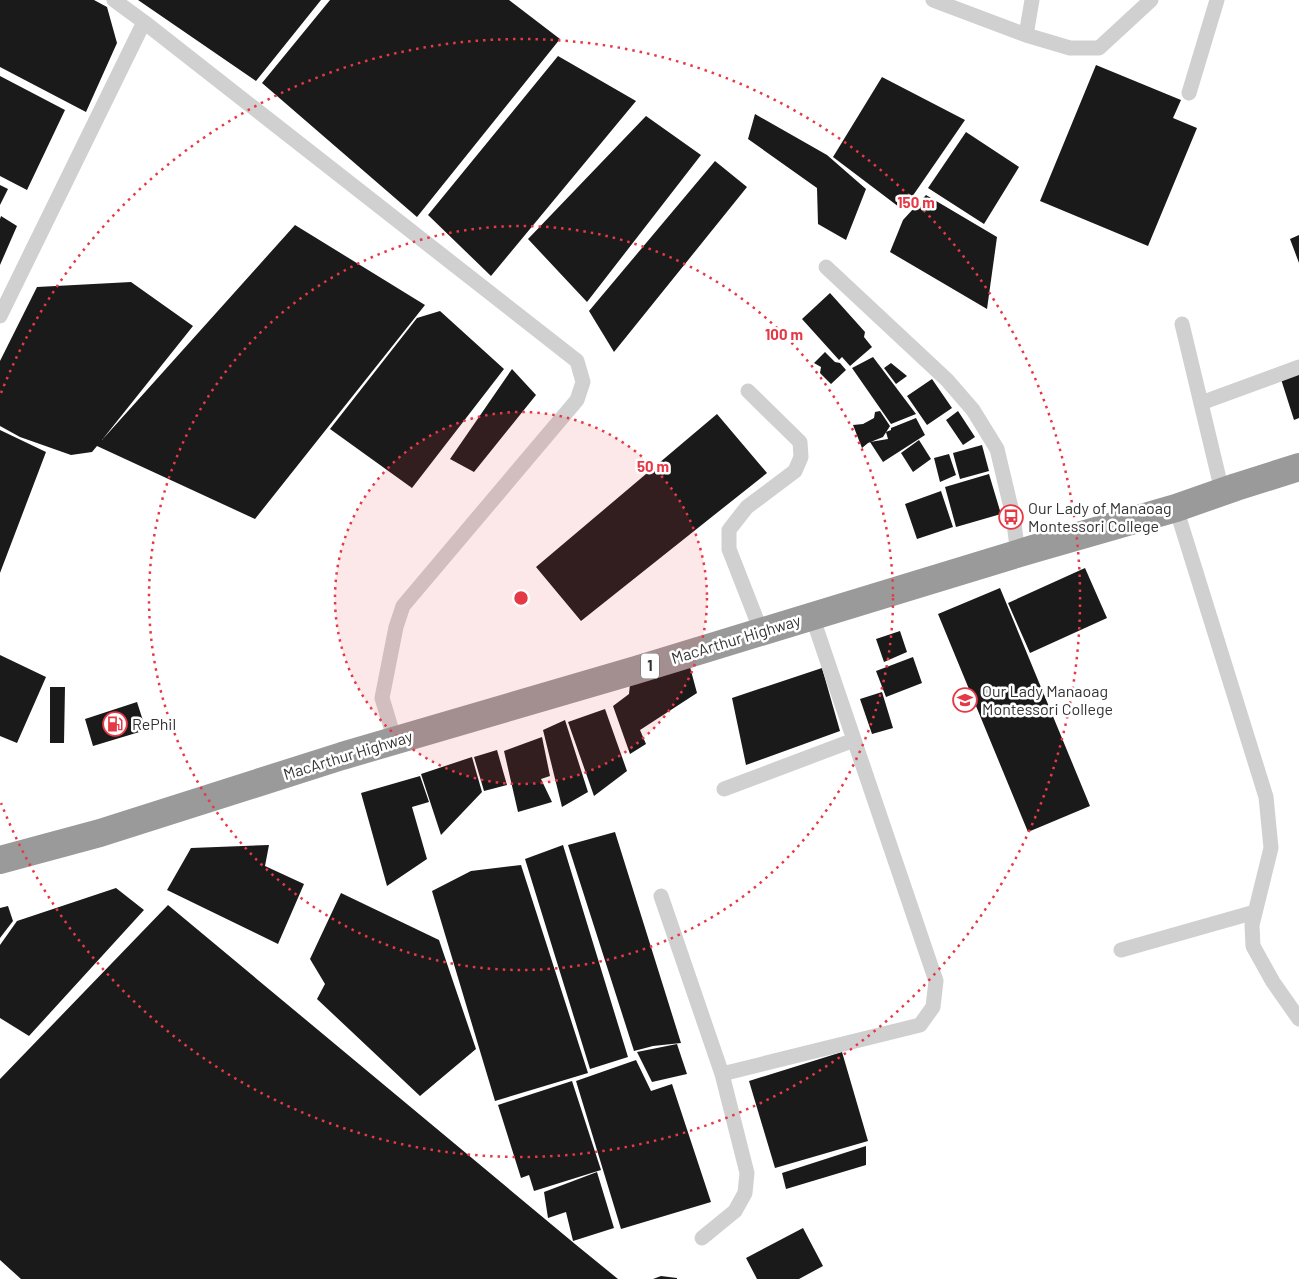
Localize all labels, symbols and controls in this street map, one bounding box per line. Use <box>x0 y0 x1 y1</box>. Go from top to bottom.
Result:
text: 150 m <box>897 193 935 211</box>
text: 100 m <box>765 325 803 343</box>
text: 50 m <box>637 457 669 475</box>
place label: Our Lady of Manaoag Montessori College <box>1028 498 1172 535</box>
bus stop icon: Our Lady of Manaoag Montessori College <box>998 504 1024 530</box>
centre of rings <box>512 589 530 607</box>
street label: MacArthur Highway <box>669 610 803 667</box>
road number: 1 <box>641 654 659 678</box>
place label: Our Lady Manaoag Montessori College <box>982 681 1113 718</box>
school or university icon: Our Lady Manaoag Montessori College <box>952 687 978 713</box>
fuel station icon: RePhil <box>102 711 128 737</box>
place label: RePhil <box>132 714 176 733</box>
street label: MacArthur Highway <box>281 726 415 783</box>

